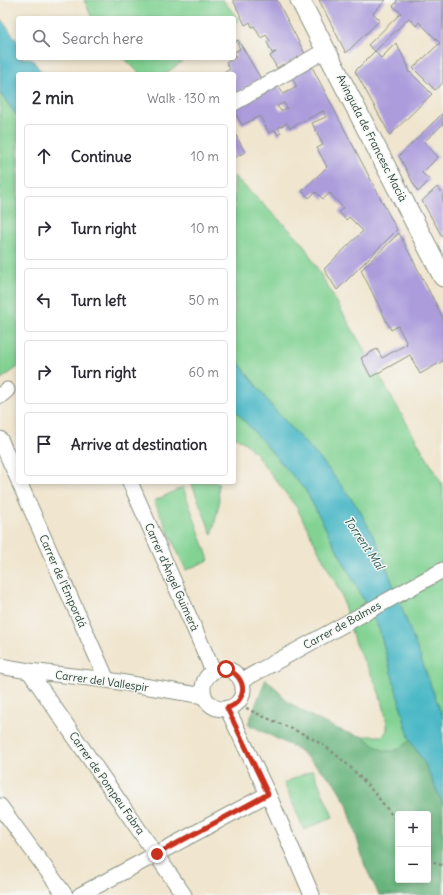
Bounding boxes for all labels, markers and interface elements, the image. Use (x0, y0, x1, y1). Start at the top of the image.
search box (16, 16, 236, 60)
icon: search (30, 27, 52, 49)
text: Search here (62, 29, 143, 48)
street label: Avinguda de Francesc Macià (334, 72, 410, 204)
text: 2 min (32, 87, 74, 109)
text: Walk · 130 m (147, 90, 220, 107)
icon: ahead (33, 145, 55, 167)
text: Continue (71, 147, 132, 166)
text: 10 m (191, 148, 219, 165)
icon: right (33, 217, 55, 239)
text: Turn right (71, 219, 136, 238)
text: 10 m (191, 220, 219, 237)
icon: left (33, 289, 55, 311)
text: Turn left (71, 291, 126, 310)
text: 50 m (188, 292, 219, 309)
icon: right (33, 361, 55, 383)
text: Turn right (71, 363, 136, 382)
text: 60 m (188, 364, 219, 381)
icon: arrive (33, 433, 55, 455)
text: Arrive at destination (71, 435, 207, 454)
water label: Torrent Mal (341, 513, 389, 574)
street label: Carrer d'Àngel Guimerà (142, 520, 203, 633)
street label: Carrer de l'Empordá (36, 532, 90, 630)
street label: Carrer de Balmes (301, 598, 383, 652)
route start (217, 660, 235, 678)
street label: Carrer del Vallespir (54, 668, 150, 695)
street label: Carrer de Pompeu Fabra (66, 729, 148, 837)
map controls (395, 811, 431, 883)
button: + (395, 811, 431, 847)
route end (148, 845, 166, 863)
button: − (395, 847, 431, 883)

